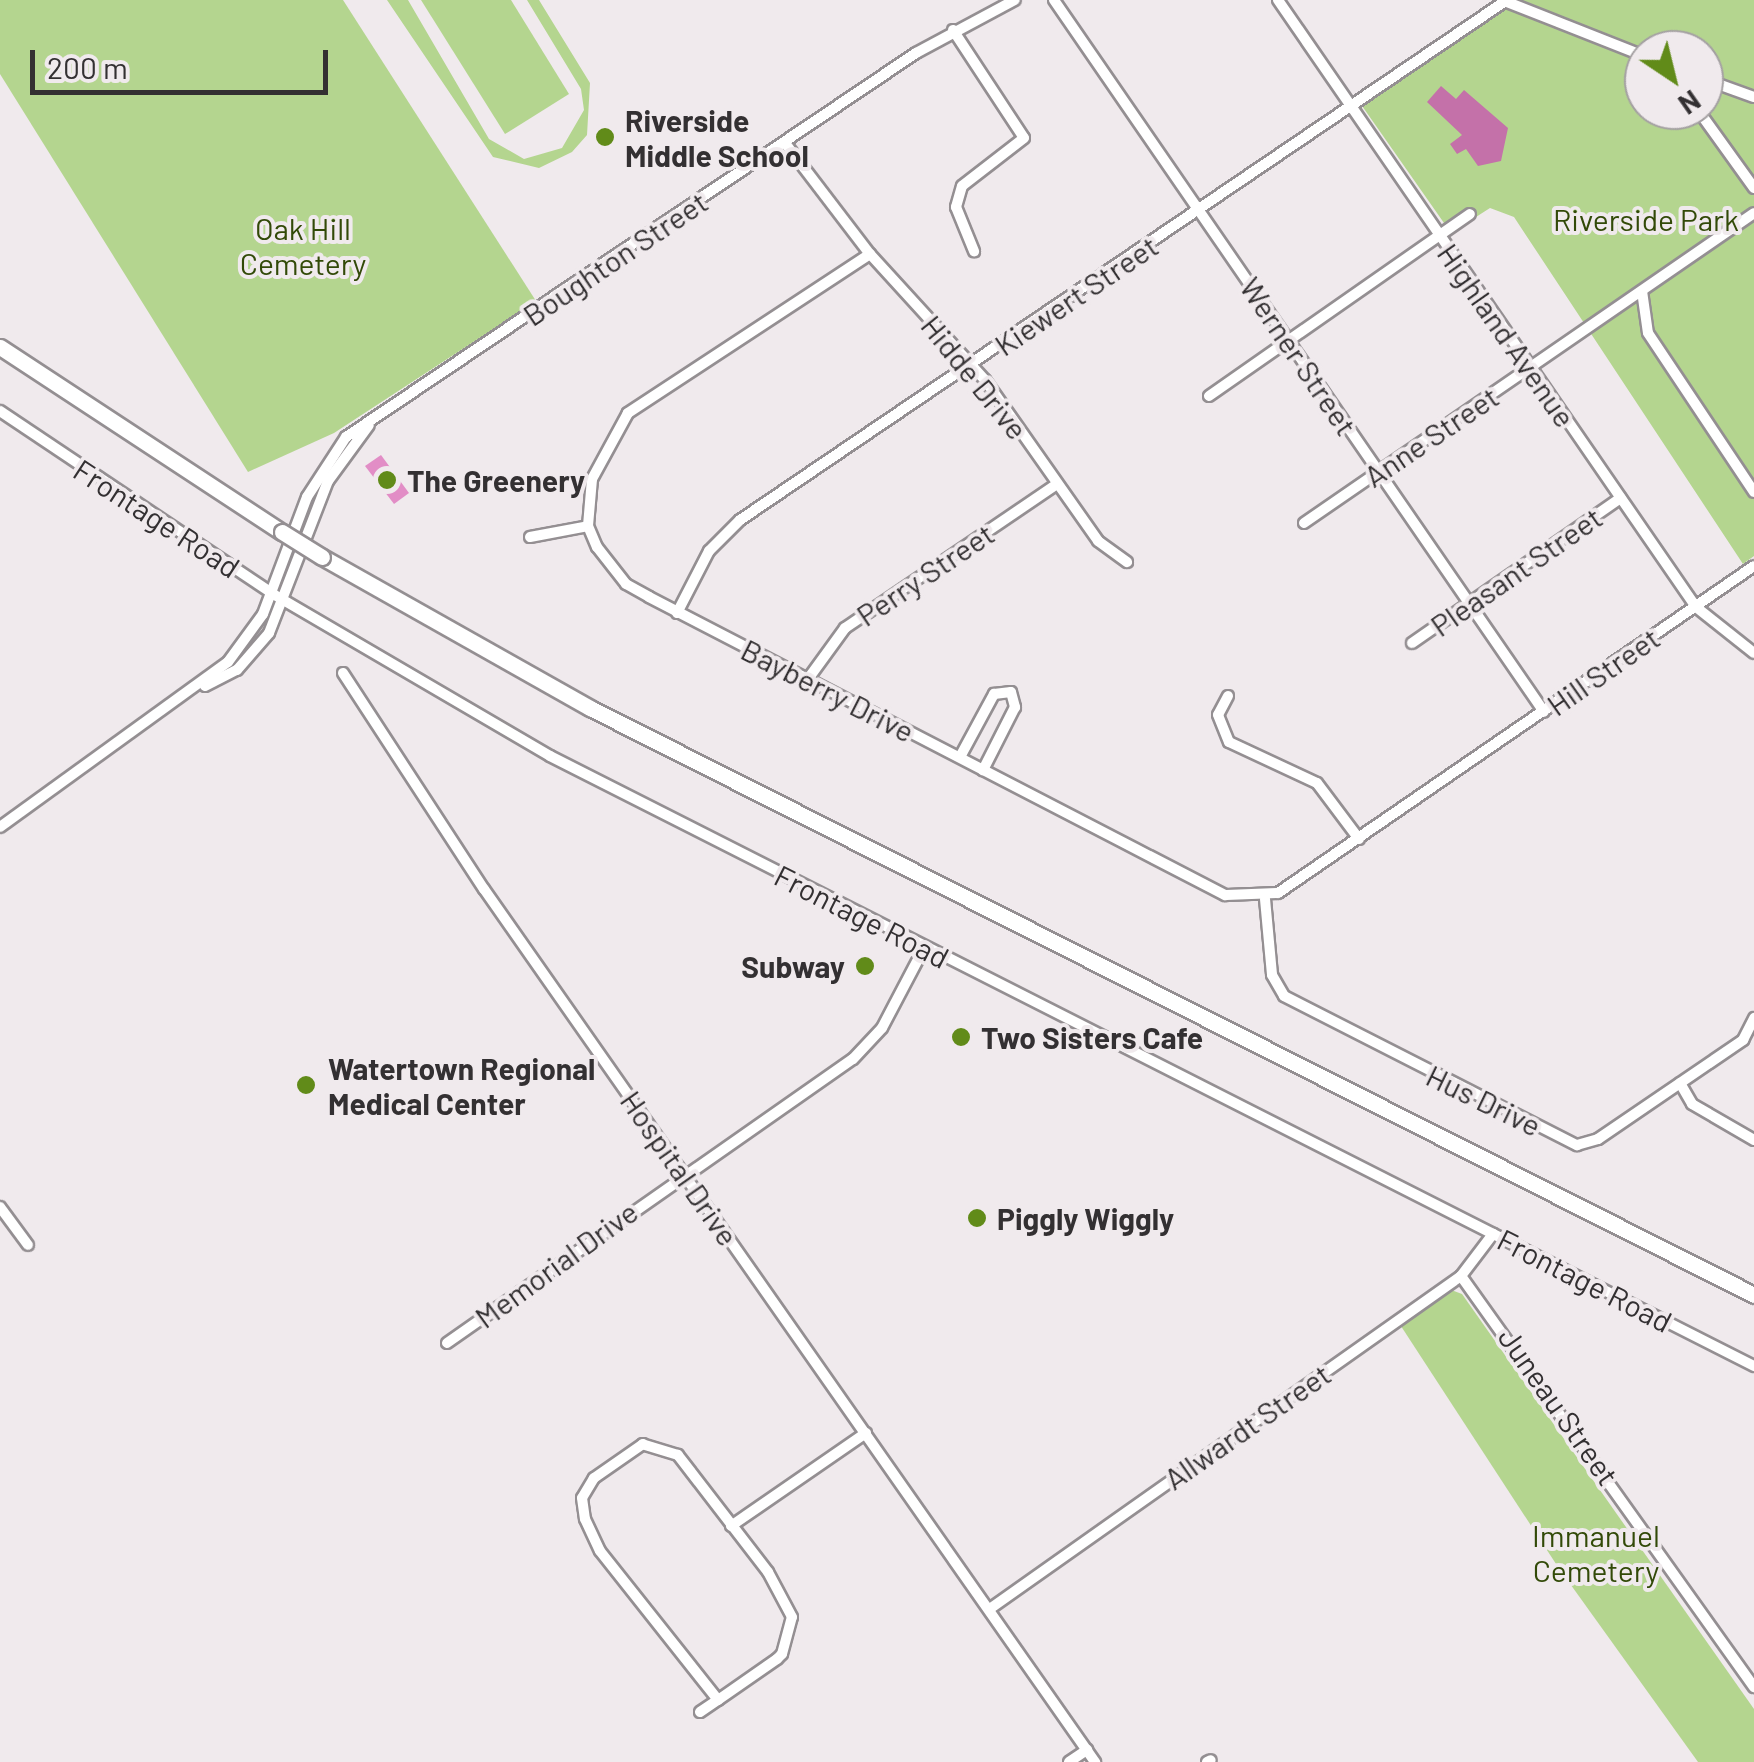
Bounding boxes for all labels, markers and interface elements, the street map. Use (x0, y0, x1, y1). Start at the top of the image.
scale bar (35, 30, 332, 92)
north arrow (1624, 30, 1724, 130)
text: 200 m (47, 49, 128, 85)
text: N (1673, 84, 1707, 122)
place label: Riverside Middle School (625, 102, 809, 172)
marker: Riverside Middle School (594, 126, 616, 148)
street label: Boughton Street (516, 183, 714, 333)
park label: Riverside Park (1553, 201, 1739, 237)
park label: Oak Hill Cemetery (240, 210, 366, 280)
street label: Kiewert Street (988, 227, 1164, 363)
street label: Highland Avenue (1430, 236, 1584, 434)
street label: Werner Street (1233, 270, 1365, 442)
street label: Hidde Drive (914, 308, 1036, 446)
street label: Anne Street (1357, 378, 1505, 494)
street label: Frontage Road (67, 451, 247, 585)
place label: The Greenery (407, 462, 585, 498)
marker: The Greenery (376, 469, 398, 491)
street label: Pleasant Street (1424, 499, 1608, 643)
street label: Perry Street (850, 515, 1000, 633)
street label: Hill Street (1540, 619, 1666, 723)
street label: Bayberry Drive (736, 631, 920, 749)
street label: Frontage Road (769, 857, 955, 975)
place label: Subway (741, 948, 845, 984)
marker: Subway (854, 955, 876, 977)
place label: Two Sisters Cafe (981, 1019, 1203, 1055)
marker: Two Sisters Cafe (950, 1026, 972, 1048)
place label: Watertown Regional Medical Center (328, 1050, 595, 1120)
street label: Hus Drive (1421, 1057, 1547, 1143)
marker: Watertown Regional Medical Center (293, 1072, 319, 1098)
street label: Hospital Drive (613, 1084, 747, 1252)
street label: Memorial Drive (468, 1193, 644, 1335)
place label: Piggly Wiggly (997, 1200, 1174, 1236)
marker: Piggly Wiggly (966, 1207, 988, 1229)
street label: Frontage Road (1492, 1221, 1678, 1339)
street label: Juneau Street (1491, 1320, 1627, 1492)
street label: Allwardt Street (1157, 1355, 1337, 1497)
park label: Immanuel Cemetery (1532, 1517, 1660, 1588)

